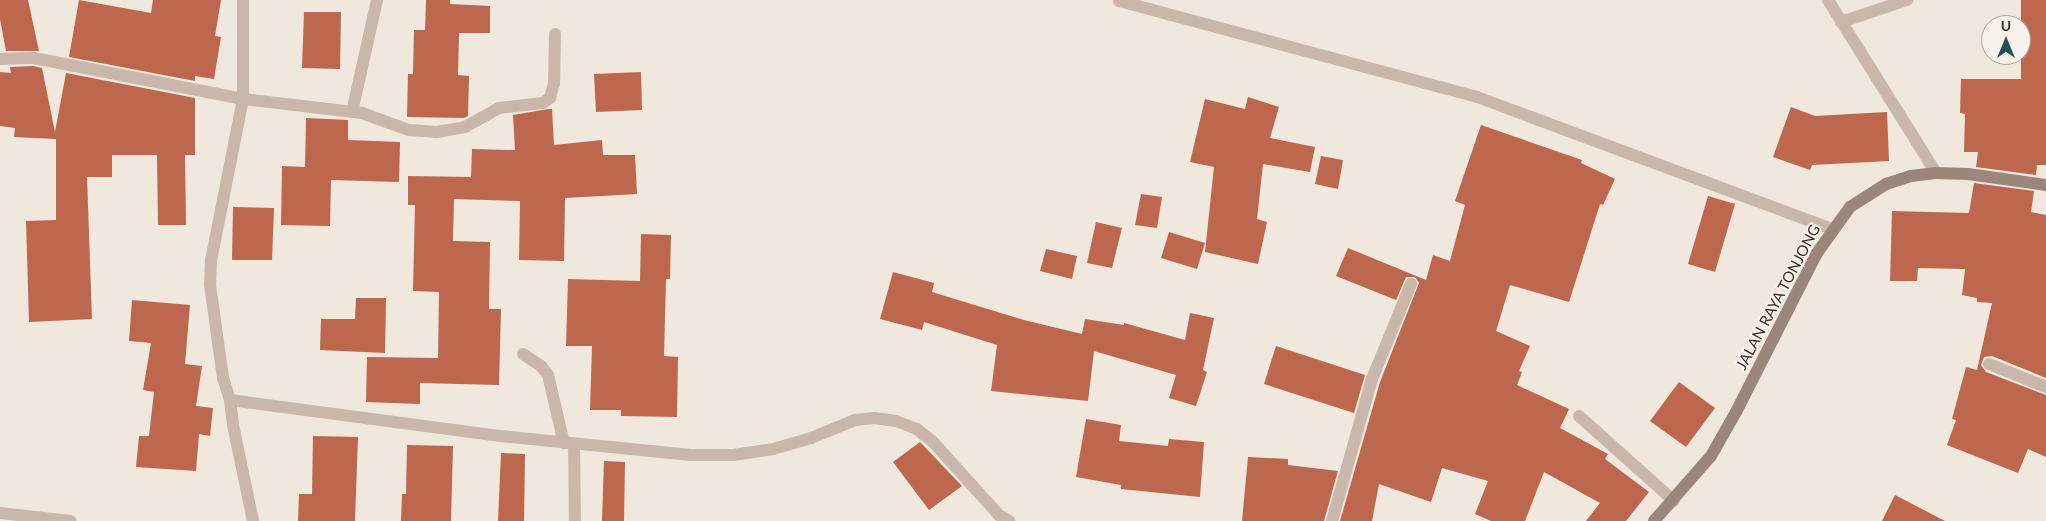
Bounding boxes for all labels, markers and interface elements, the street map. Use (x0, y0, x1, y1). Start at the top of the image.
north arrow (1981, 15, 2031, 65)
text: U (2001, 17, 2011, 34)
street label: JALAN RAYA TONJONG (1732, 221, 1824, 373)

